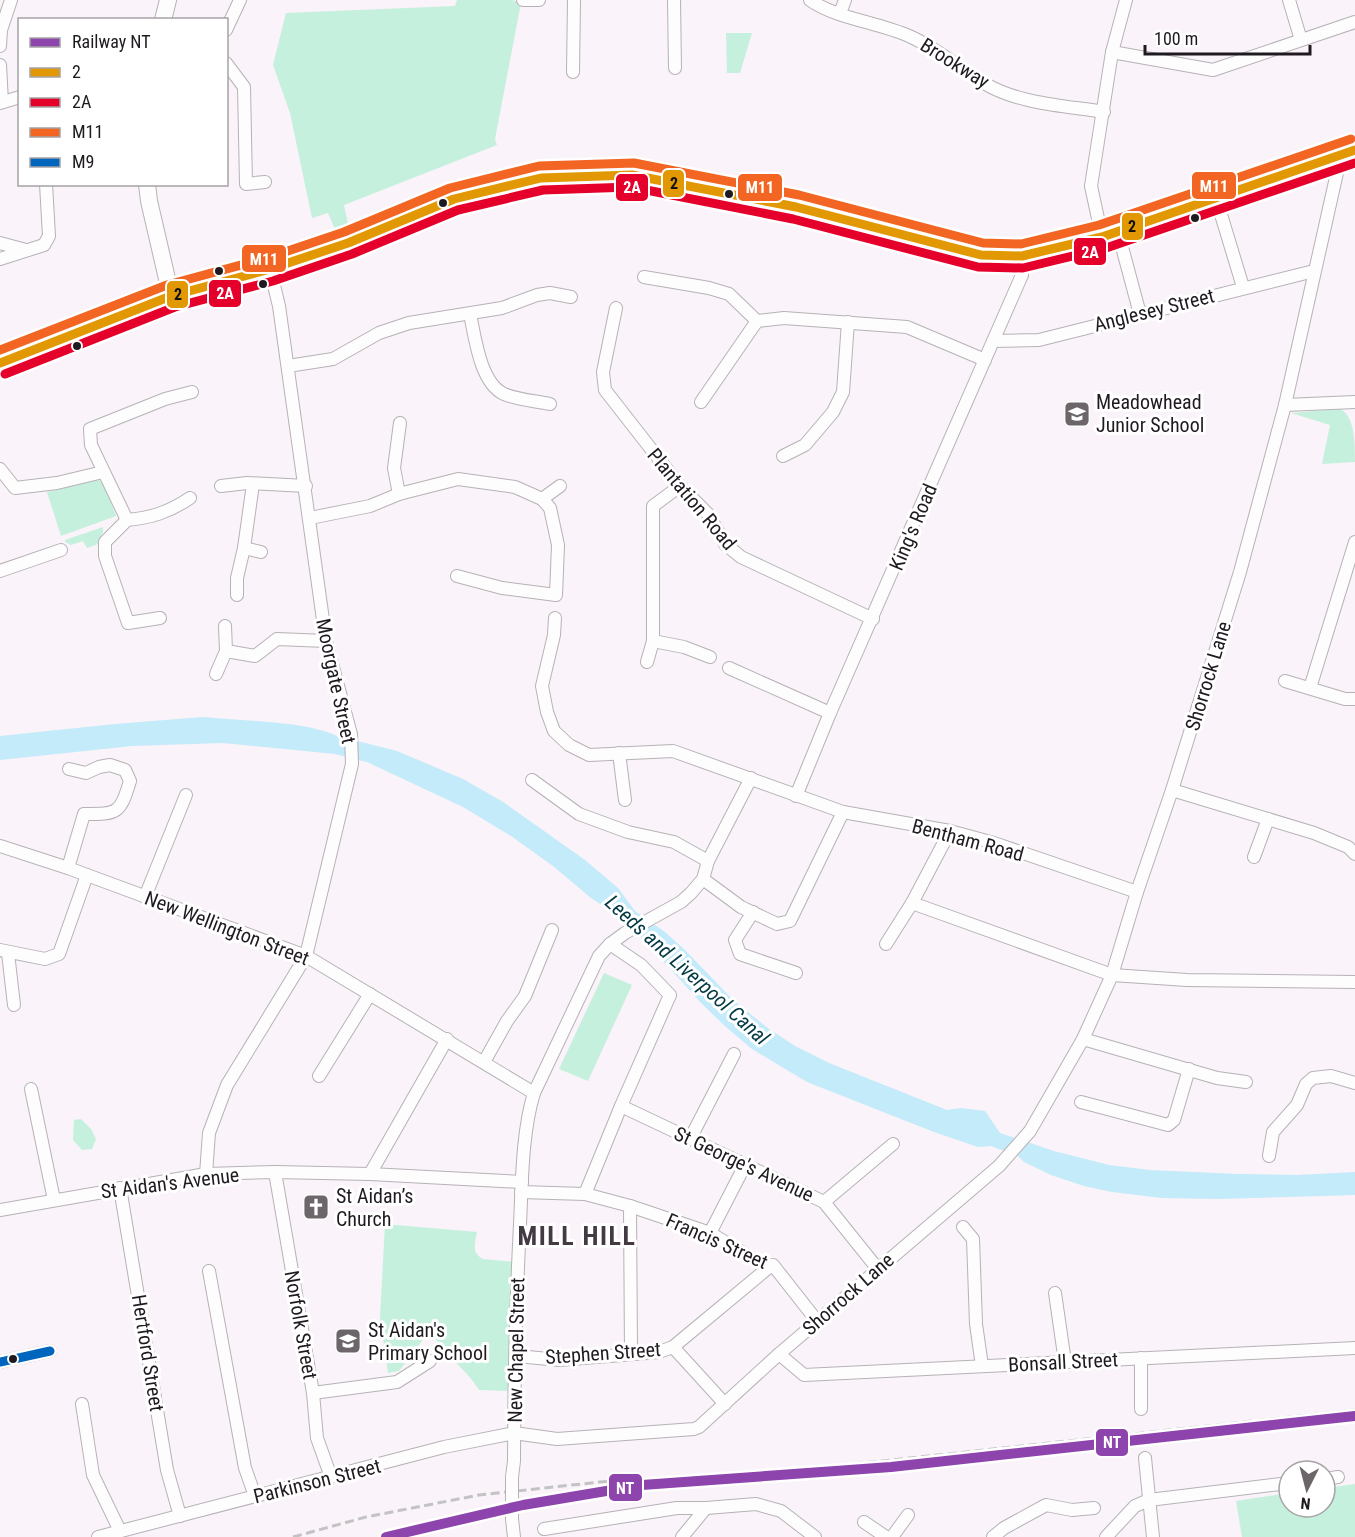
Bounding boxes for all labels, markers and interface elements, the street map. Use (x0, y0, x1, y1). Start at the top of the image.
legend (18, 18, 228, 186)
scale bar (1145, 18, 1310, 56)
text: 100 m (1154, 28, 1198, 49)
text: Railway NT (72, 31, 151, 52)
street label: Brookway (916, 33, 994, 93)
text: 2 (72, 61, 81, 82)
text: 2A (72, 91, 92, 112)
text: M11 (72, 121, 103, 142)
text: M9 (72, 151, 94, 172)
line badge: 2 (662, 169, 685, 198)
line badge: M11 (1191, 171, 1237, 200)
line badge: 2A (615, 173, 649, 202)
line badge: M11 (737, 173, 783, 202)
text: 2 (670, 174, 678, 193)
text: M11 (1200, 177, 1228, 196)
text: 2A (623, 178, 641, 197)
text: M11 (746, 178, 774, 197)
unlabelled marker (723, 188, 735, 200)
unlabelled marker (437, 197, 449, 209)
line badge: 2 (1121, 212, 1144, 241)
unlabelled marker (1189, 212, 1201, 224)
text: 2 (1128, 217, 1136, 236)
line badge: 2A (1073, 237, 1107, 266)
text: 2A (1081, 243, 1099, 262)
line badge: M11 (241, 244, 287, 273)
text: M11 (250, 250, 278, 269)
unlabelled marker (213, 265, 225, 277)
unlabelled marker (257, 278, 269, 290)
line badge: 2A (208, 279, 242, 308)
line badge: 2 (166, 280, 189, 309)
street label: Anglesey Street (1091, 283, 1217, 337)
text: 2A (216, 284, 234, 303)
text: 2 (174, 285, 182, 304)
unlabelled marker (71, 340, 83, 352)
place label: Meadowhead Junior School (1096, 390, 1204, 437)
school or university icon: Meadowhead Junior School (1062, 399, 1092, 429)
street label: Plantation Road (642, 443, 742, 555)
street label: King's Road (884, 480, 942, 574)
street label: Moorgate Street (311, 616, 361, 746)
street label: Shorrock Lane (1180, 618, 1236, 734)
street label: Bentham Road (909, 814, 1027, 866)
street label: New Wellington Street (142, 886, 313, 970)
water label: Leeds and Liverpool Canal (600, 890, 774, 1050)
street label: St George's Avenue (670, 1121, 818, 1207)
street label: St Aidan's Avenue (99, 1163, 241, 1203)
place label: St Aidan’s Church (336, 1184, 413, 1231)
church icon: St Aidan’s Church (301, 1192, 331, 1222)
street label: Francis Street (662, 1208, 772, 1274)
district label: MILL HILL (518, 1221, 636, 1251)
street label: Shorrock Lane (797, 1248, 899, 1340)
street label: Norfolk Street (280, 1269, 322, 1381)
street label: New Chapel Street (503, 1277, 529, 1423)
street label: Hertford Street (127, 1293, 169, 1413)
place label: St Aidan's Primary School (368, 1318, 488, 1365)
school or university icon: St Aidan's Primary School (333, 1326, 363, 1356)
street label: Stephen Street (544, 1337, 662, 1369)
street label: Bonsall Street (1007, 1347, 1119, 1377)
unlabelled marker (7, 1353, 19, 1365)
line badge: NT (1095, 1428, 1129, 1457)
text: NT (1103, 1433, 1121, 1452)
street label: Parkinson Street (251, 1454, 383, 1508)
north arrow (1277, 1459, 1337, 1519)
line badge: NT (608, 1473, 643, 1502)
text: NT (616, 1479, 634, 1498)
text: N (1300, 1493, 1311, 1513)

